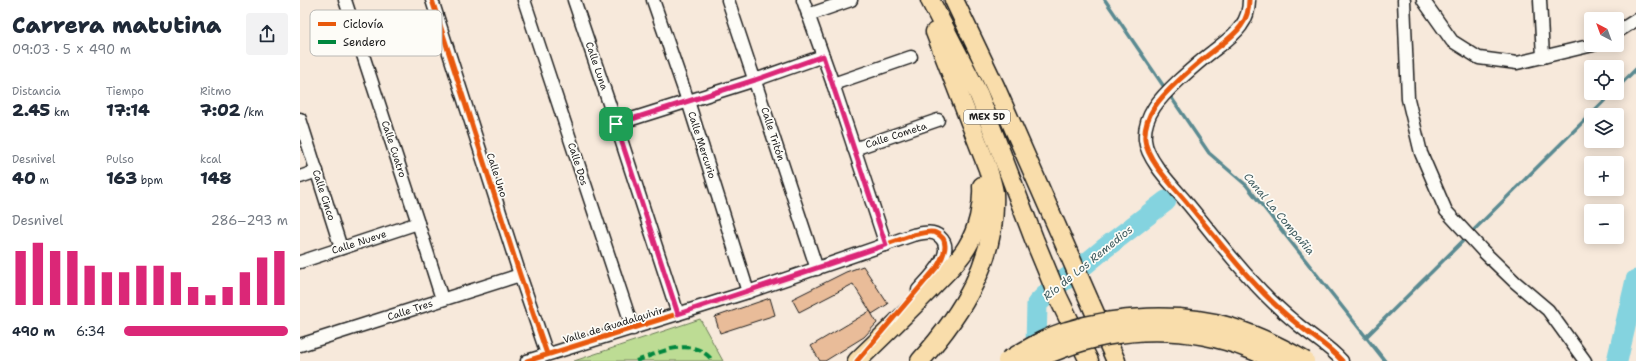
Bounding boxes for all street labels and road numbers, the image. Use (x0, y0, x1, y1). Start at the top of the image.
street label: Calle Luna (583, 40, 612, 93)
street label: Calle Tritón (758, 105, 788, 163)
street label: Calle Mercurio (685, 110, 719, 180)
road number: MEX 5D (964, 110, 1010, 124)
street label: Calle Cuatro (379, 119, 409, 179)
street label: Calle Cometa (864, 119, 929, 151)
street label: Calle Dos (565, 141, 591, 187)
street label: Calle Uno (484, 151, 510, 199)
street label: Calle Cinco (310, 168, 338, 222)
street label: Calle Nueve (330, 227, 388, 257)
street label: Calle Tres (386, 297, 434, 323)
street label: Valle de Guadalquivir (561, 303, 665, 346)

